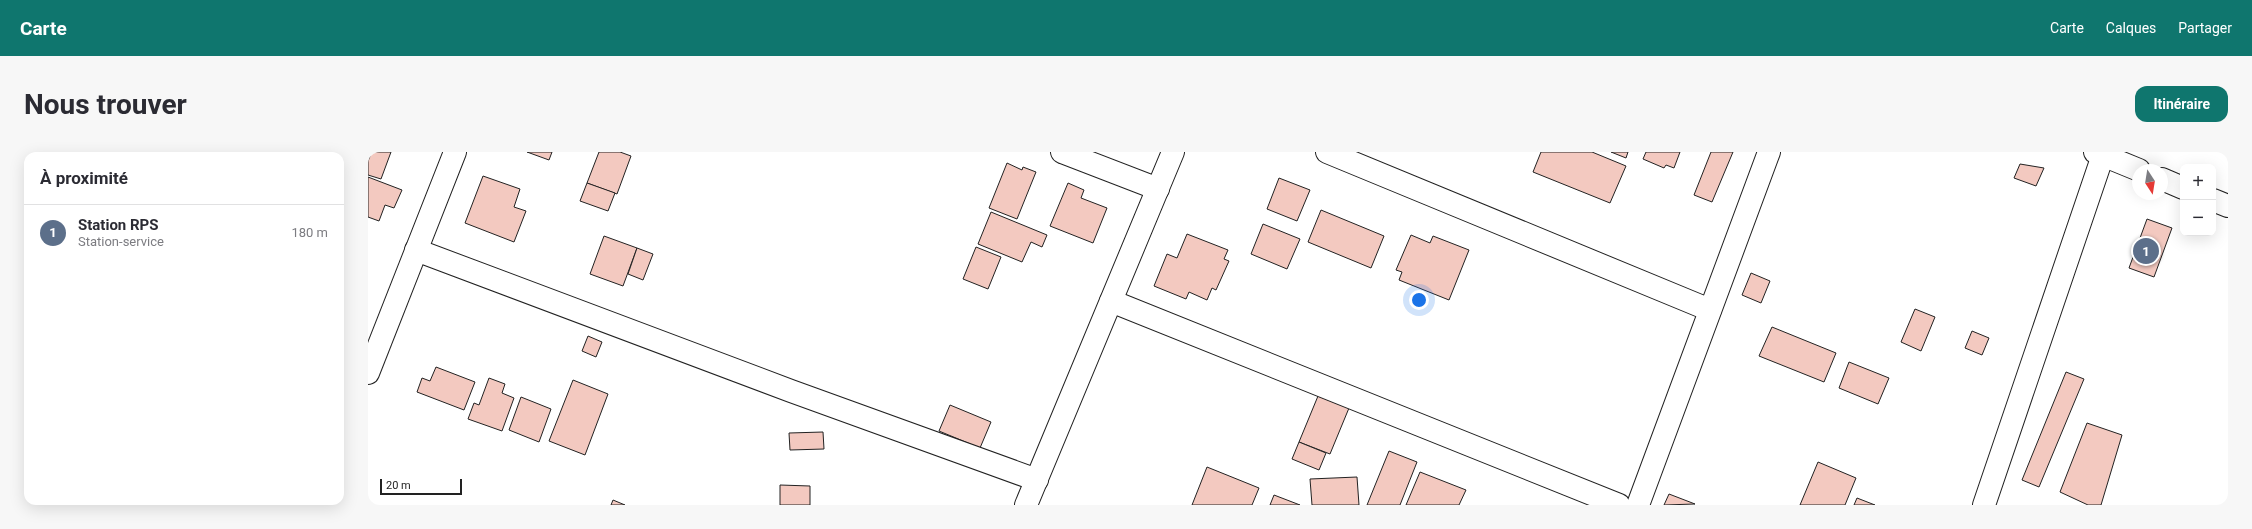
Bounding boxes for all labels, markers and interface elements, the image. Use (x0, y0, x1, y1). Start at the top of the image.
text: Carte (20, 17, 67, 40)
text: Carte (2050, 20, 2084, 36)
text: Calques (2106, 20, 2156, 36)
text: Partager (2178, 20, 2232, 36)
button: Itinéraire (2135, 86, 2228, 122)
text: Nous trouver (24, 88, 187, 121)
north arrow (2132, 164, 2168, 200)
map controls (2180, 164, 2216, 236)
button: + (2180, 164, 2216, 200)
text: À proximité (40, 168, 128, 188)
button: − (2180, 200, 2216, 236)
text: Station RPS (78, 216, 159, 234)
text: 1 (49, 225, 57, 240)
text: 180 m (291, 225, 328, 240)
text: Station-service (78, 234, 164, 249)
pin: 1 (2133, 236, 2159, 266)
your location (1409, 290, 1429, 310)
scale bar (380, 477, 462, 496)
text: 20 m (386, 479, 411, 492)

